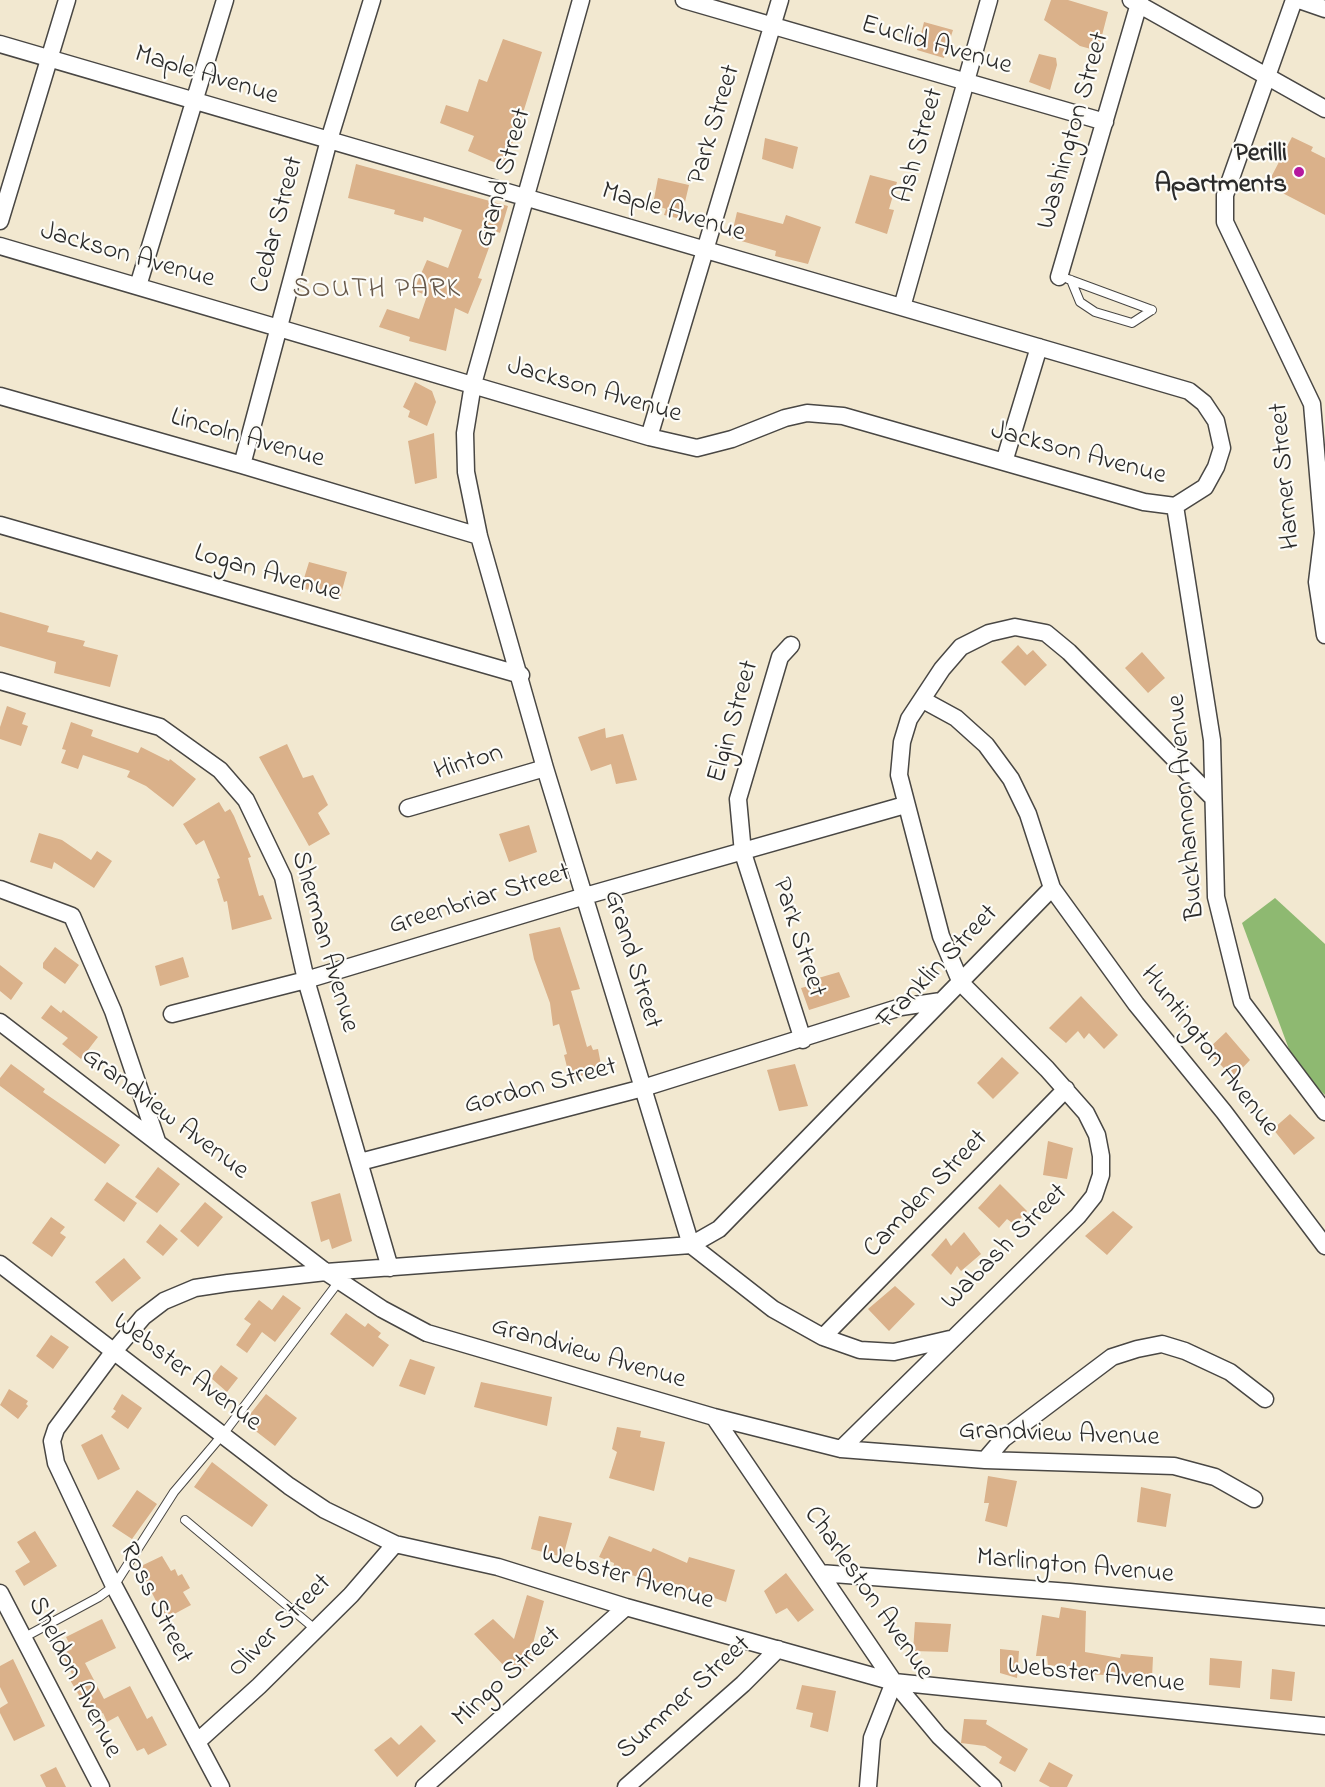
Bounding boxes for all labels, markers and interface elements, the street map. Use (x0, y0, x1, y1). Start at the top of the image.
street label: Euclid Avenue (857, 10, 1015, 84)
street label: Washington Street (1031, 29, 1119, 233)
street label: Maple Avenue (130, 40, 282, 114)
street label: Park Street (682, 61, 750, 189)
street label: Ash Street (889, 85, 953, 207)
street label: Grand Street (470, 105, 540, 251)
place label: Perilli Apartments (1154, 140, 1287, 203)
street label: Cedar Street (245, 153, 313, 297)
marker: Perilli Apartments (1292, 165, 1306, 179)
street label: Maple Avenue (597, 177, 749, 251)
street label: Jackson Avenue (36, 217, 218, 297)
district label: SOUTH PARK (292, 274, 462, 308)
street label: Jackson Avenue (503, 352, 685, 432)
street label: Harner Street (1264, 401, 1310, 551)
street label: Lincoln Avenue (166, 403, 328, 477)
street label: Jackson Avenue (987, 416, 1169, 494)
street label: Logan Avenue (190, 539, 344, 611)
street label: Elgin Street (702, 657, 768, 787)
street label: Buckhannon Avenue (1162, 693, 1214, 921)
street label: Hinton (431, 738, 507, 790)
street label: Sherman Avenue (282, 848, 364, 1036)
street label: Greenbriar Street (385, 858, 575, 944)
street label: Park Street (762, 874, 832, 1002)
street label: Grand Street (595, 887, 667, 1033)
street label: Franklin Street (871, 899, 1007, 1037)
street label: Huntington Avenue (1131, 960, 1285, 1144)
street label: Grandview Avenue (74, 1042, 254, 1188)
street label: Gordon Street (461, 1052, 621, 1124)
street label: Camden Street (858, 1124, 996, 1266)
street label: Wabash Street (936, 1178, 1076, 1318)
street label: Webster Avenue (105, 1307, 267, 1441)
street label: Grandview Avenue (487, 1312, 689, 1398)
street label: Grandview Avenue (958, 1416, 1160, 1456)
street label: Charleston Avenue (795, 1501, 939, 1687)
street label: Ross Street (110, 1538, 198, 1670)
street label: Webster Avenue (537, 1539, 717, 1619)
street label: Marlington Avenue (975, 1543, 1175, 1593)
street label: Oliver Street (222, 1568, 340, 1686)
street label: Sheldon Avenue (18, 1592, 128, 1764)
street label: Mingo Street (447, 1621, 569, 1735)
street label: Summer Street (611, 1630, 759, 1768)
street label: Webster Avenue (1006, 1652, 1186, 1702)

